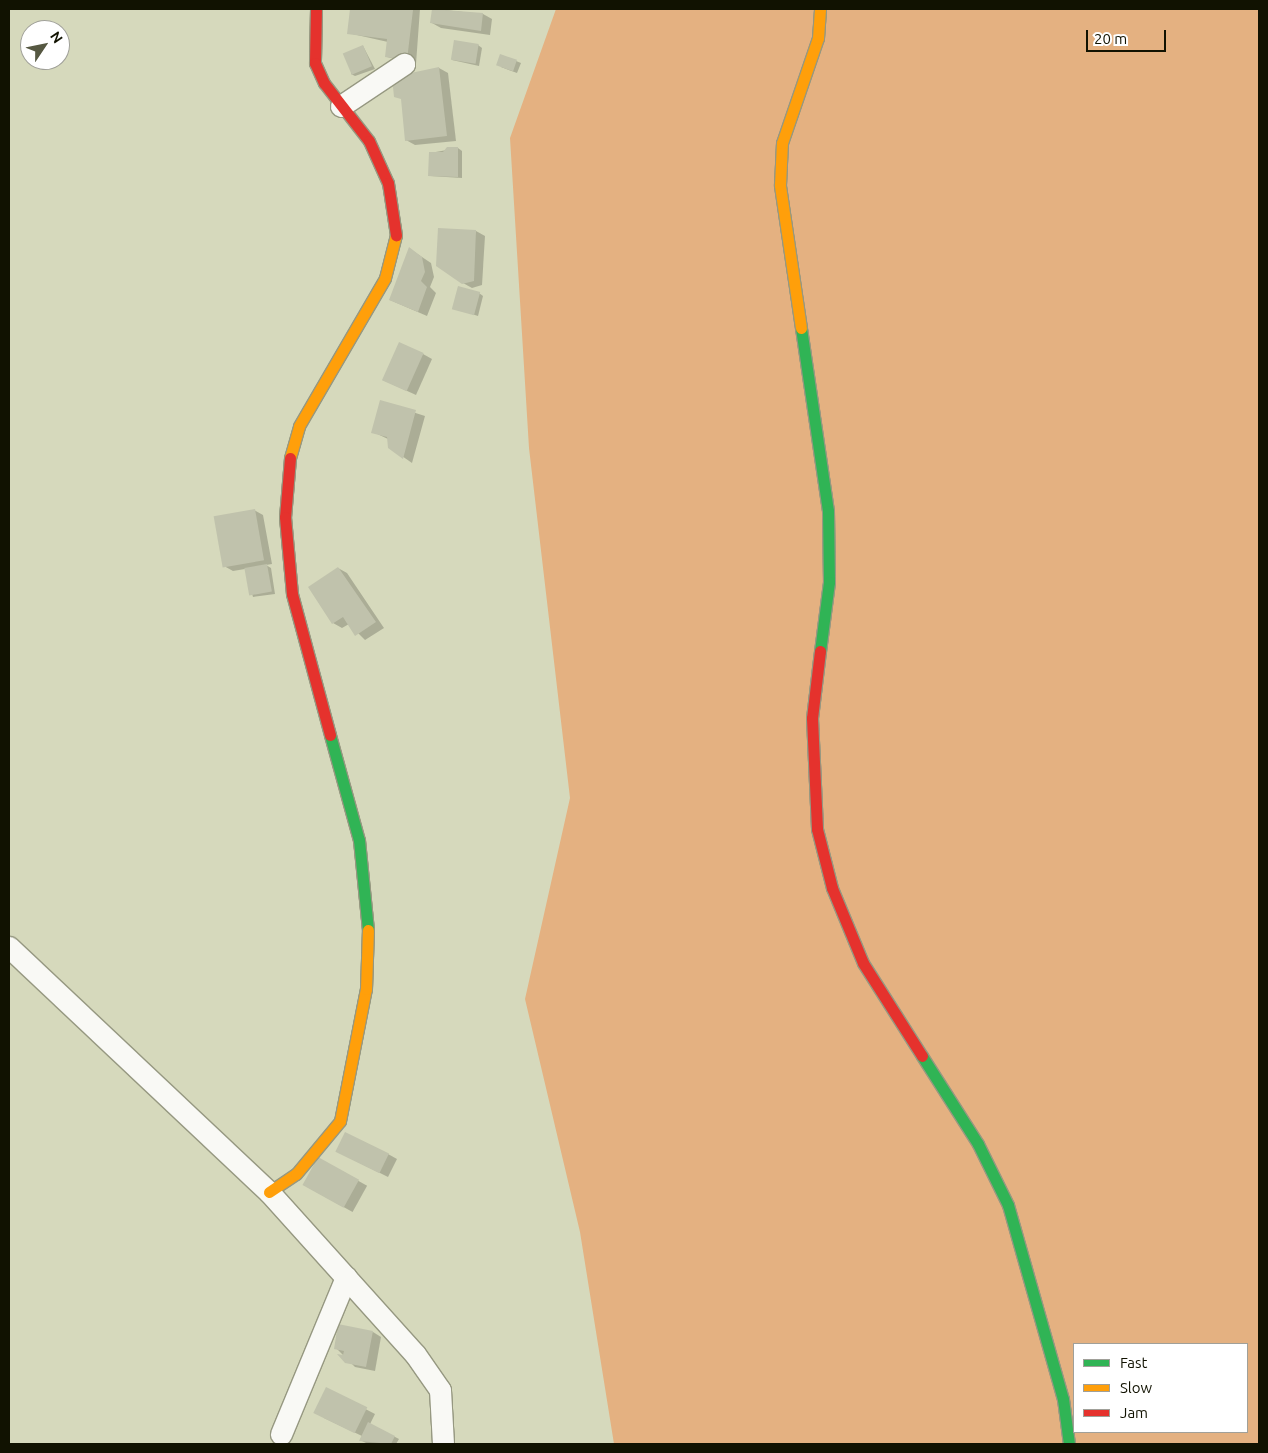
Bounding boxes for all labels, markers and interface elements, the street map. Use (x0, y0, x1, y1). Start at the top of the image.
north arrow (20, 20, 70, 70)
scale bar (1088, 20, 1168, 52)
text: N (47, 28, 66, 46)
text: 20 m (1094, 30, 1127, 47)
legend (1073, 1343, 1248, 1433)
text: Fast (1120, 1354, 1147, 1371)
text: Slow (1120, 1379, 1152, 1396)
text: Jam (1120, 1404, 1148, 1421)

